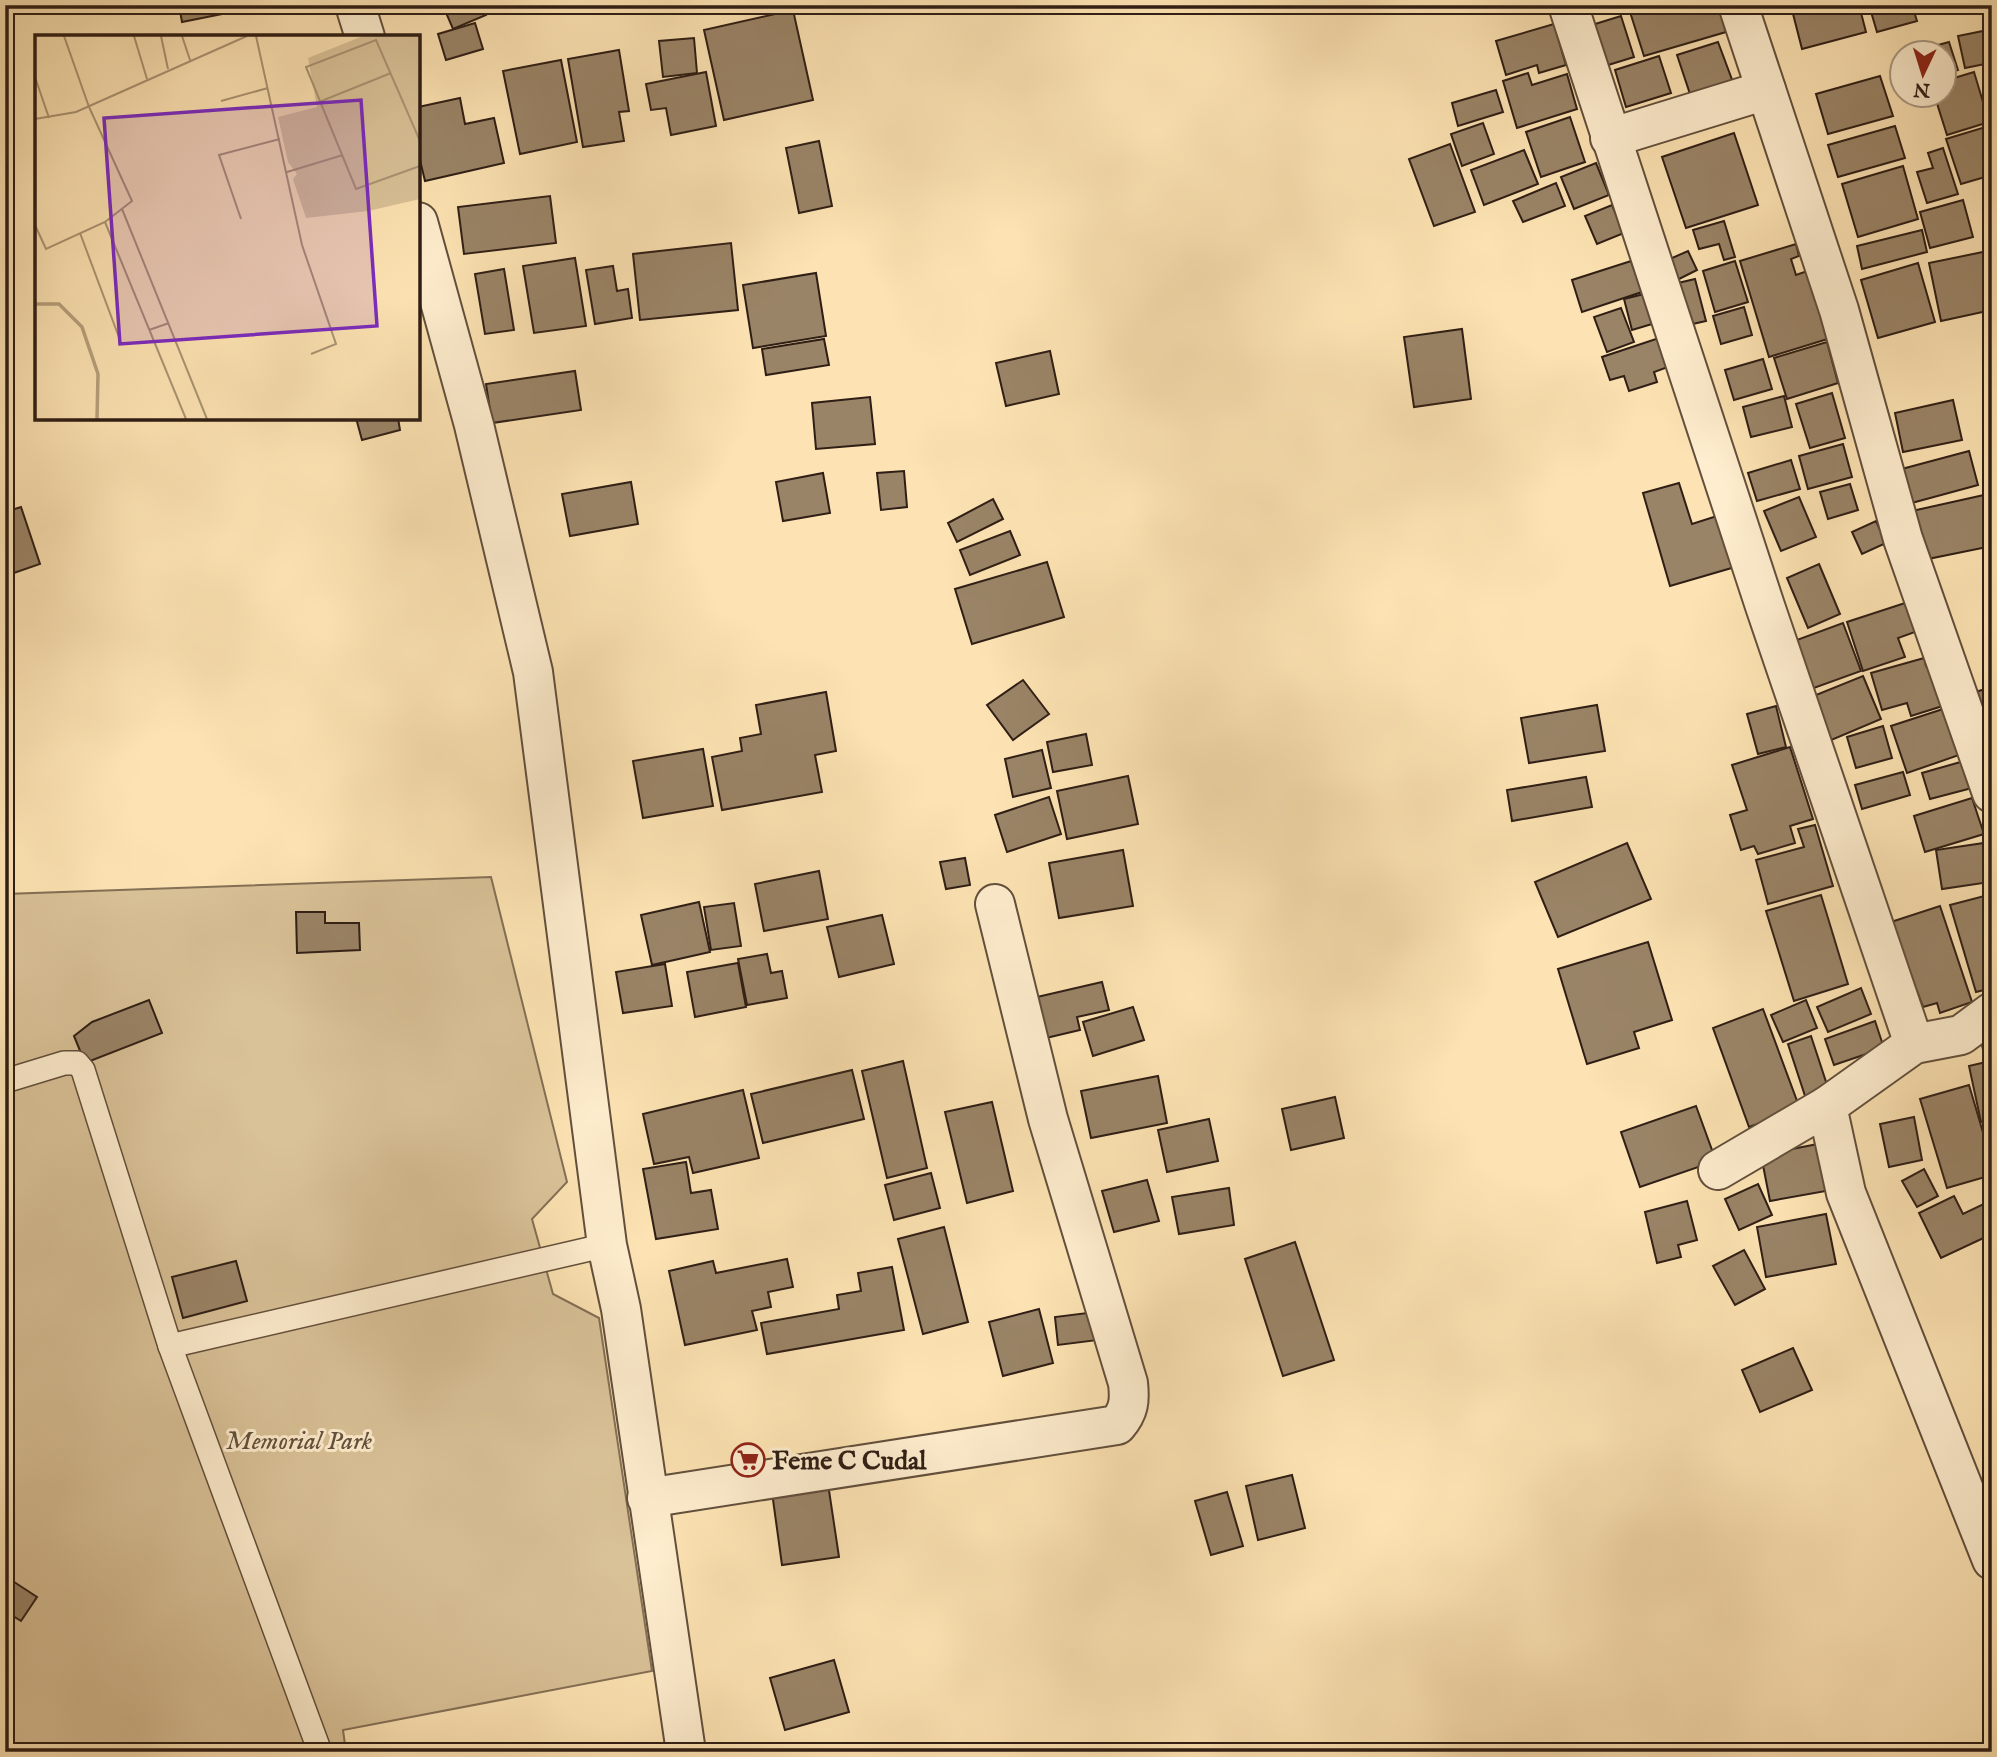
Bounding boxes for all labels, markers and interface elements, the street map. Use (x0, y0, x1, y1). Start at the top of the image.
inset map (35, 35, 420, 420)
north arrow (1888, 38, 1958, 108)
text: N (1912, 76, 1932, 102)
park label: Memorial Park (226, 1425, 373, 1458)
supermarket icon: Feme C Cudal (729, 1441, 767, 1479)
place label: Feme C Cudal (772, 1445, 927, 1478)

